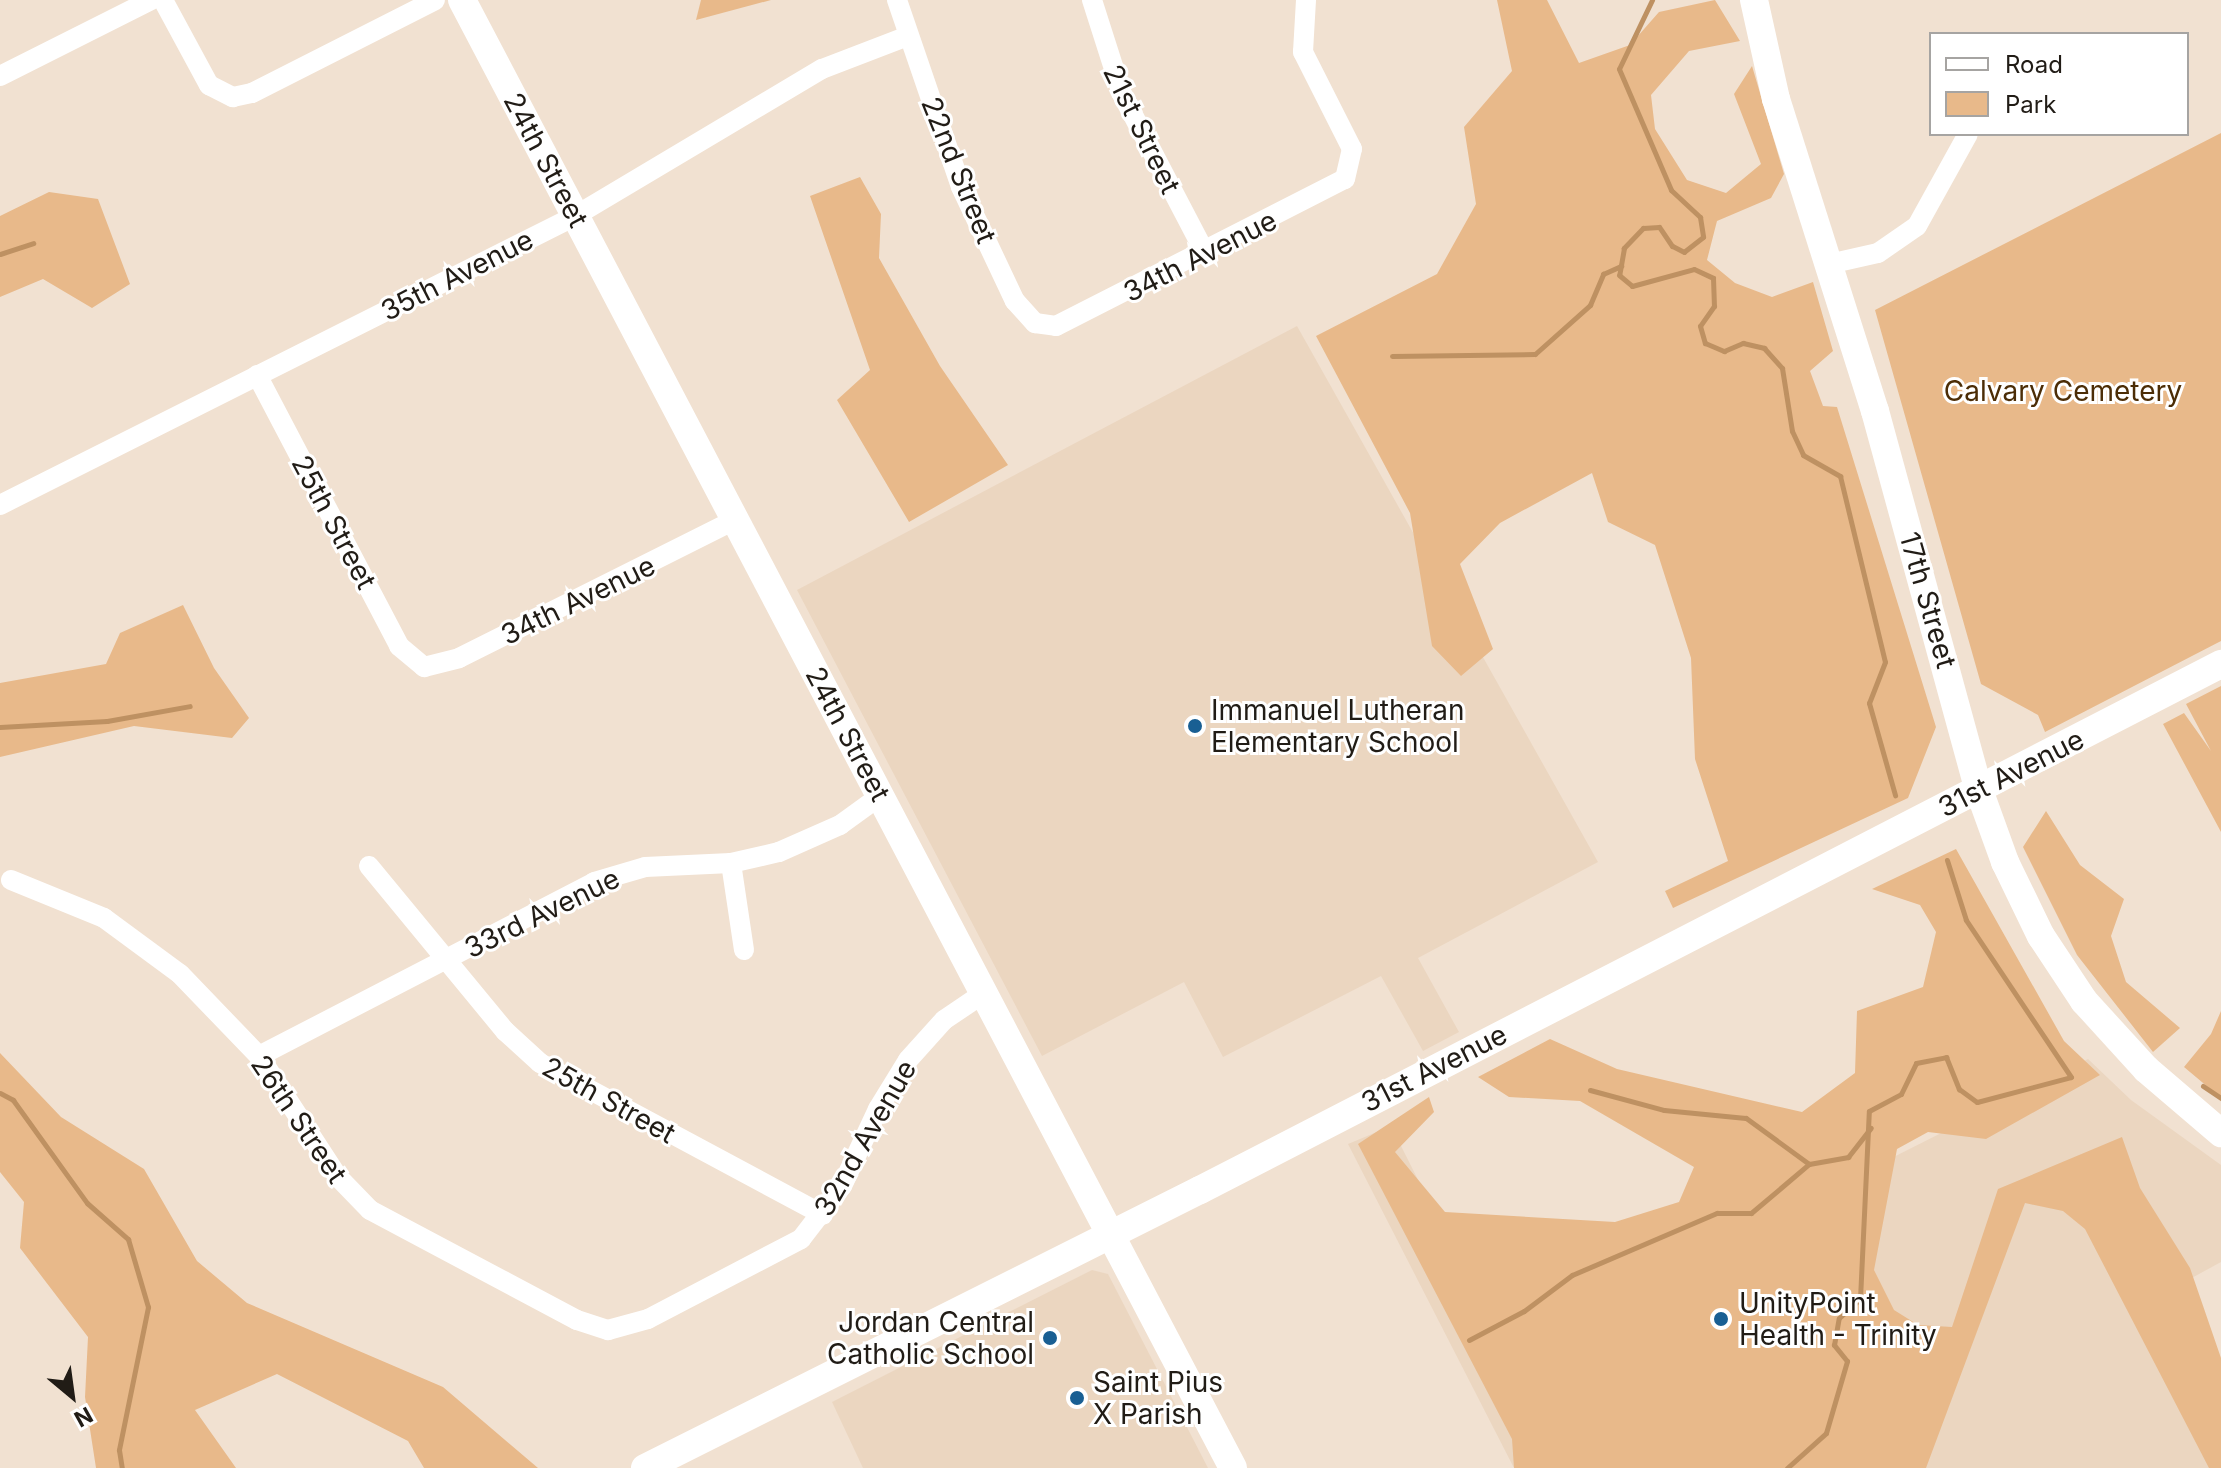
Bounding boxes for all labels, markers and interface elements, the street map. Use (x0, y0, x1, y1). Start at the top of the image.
legend (1929, 32, 2189, 136)
text: Road (2005, 50, 2063, 79)
street label: 21st Street (1096, 59, 1188, 199)
street label: 24th Street (497, 87, 595, 233)
text: Park (2005, 90, 2056, 119)
street label: 22nd Street (914, 92, 1004, 248)
street label: 34th Avenue (1118, 203, 1282, 309)
street label: 35th Avenue (375, 222, 539, 328)
park label: Calvary Cemetery (1944, 374, 2182, 408)
street label: 25th Street (285, 449, 383, 595)
street label: 17th Street (1893, 528, 1963, 672)
street label: 34th Avenue (495, 548, 661, 652)
street label: 24th Street (799, 661, 897, 807)
place label: Immanuel Lutheran Elementary School (1211, 693, 1465, 759)
marker: Immanuel Lutheran Elementary School (1186, 717, 1204, 735)
street label: 31st Avenue (1933, 722, 2089, 824)
street label: 33rd Avenue (459, 861, 625, 965)
street label: 31st Avenue (1356, 1017, 1512, 1119)
street label: 26th Street (244, 1049, 354, 1189)
street label: 25th Street (537, 1050, 681, 1150)
street label: 32nd Avenue (807, 1054, 923, 1222)
place label: UnityPoint Health - Trinity (1739, 1286, 1937, 1352)
place label: Jordan Central Catholic School (827, 1305, 1034, 1371)
marker: UnityPoint Health - Trinity (1710, 1308, 1732, 1330)
marker: Jordan Central Catholic School (1041, 1329, 1059, 1347)
north arrow (32, 1356, 112, 1436)
place label: Saint Pius X Parish (1093, 1365, 1223, 1431)
marker: Saint Pius X Parish (1068, 1389, 1086, 1407)
text: N (70, 1402, 97, 1432)

